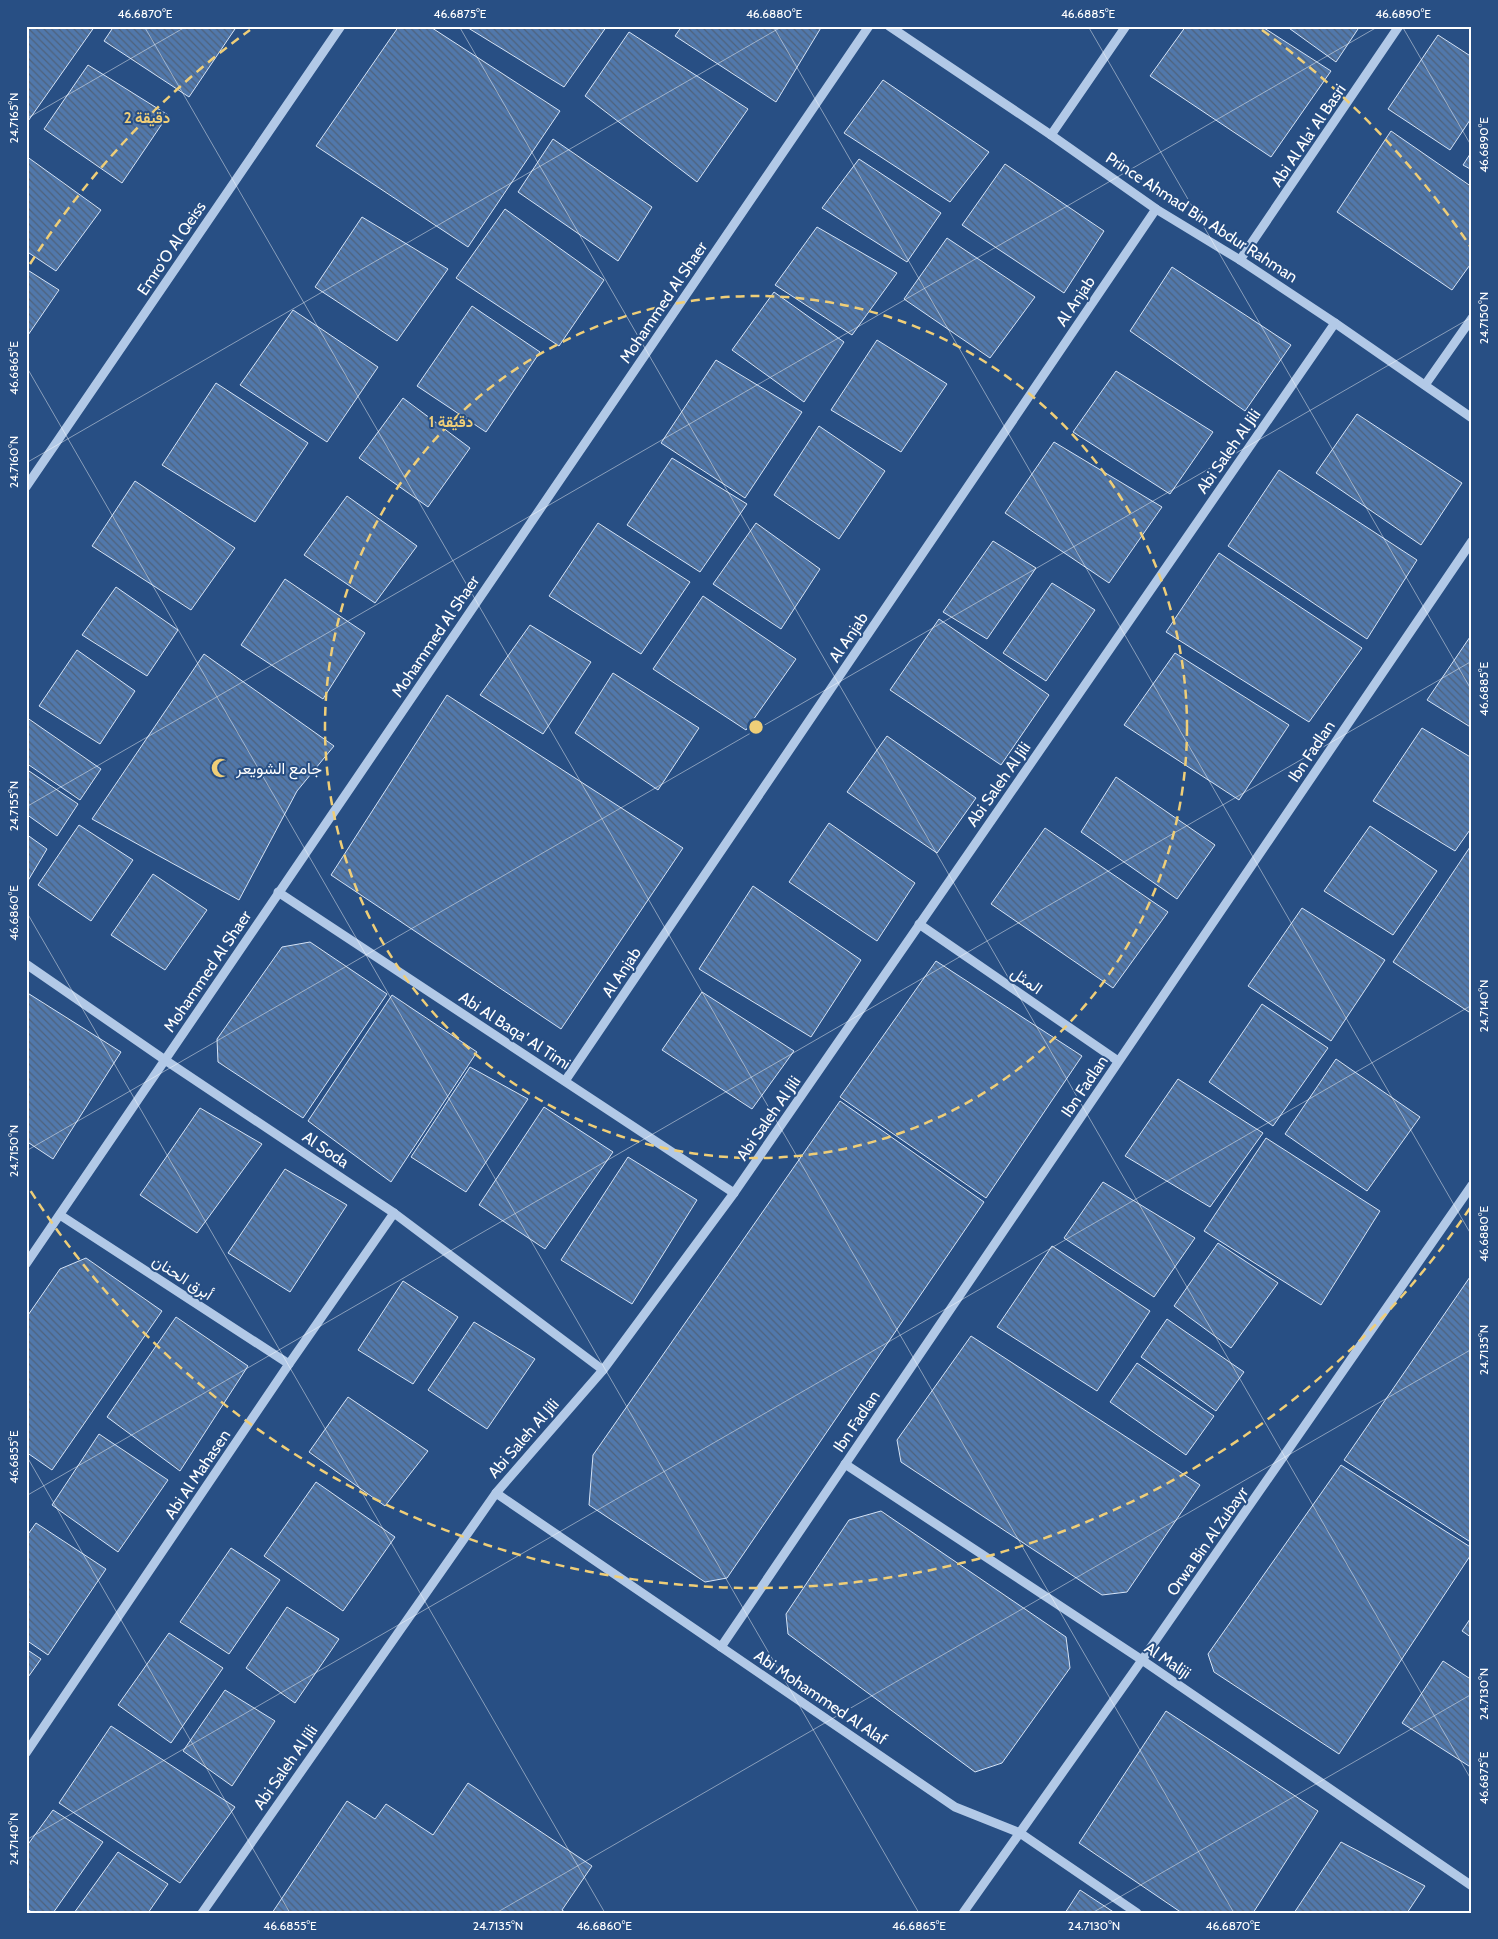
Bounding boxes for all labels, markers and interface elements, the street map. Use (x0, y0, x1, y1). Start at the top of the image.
text: 46.6870°E (118, 6, 173, 21)
text: 46.6875°E (433, 6, 487, 21)
text: 46.6880°E (746, 6, 802, 21)
text: 46.6885°E (1061, 6, 1115, 21)
text: 46.6890°E (1375, 6, 1431, 21)
street label: Abi Al Ala' Al Basri (1267, 80, 1350, 190)
text: 24.7165°N (6, 93, 21, 143)
text: 2 دقيقة (124, 109, 170, 127)
text: 46.6890°E (1476, 117, 1491, 173)
street label: Prince Ahmad Bin Abdur Rahman (1102, 148, 1301, 287)
street label: Emro'O Al Qeiss (133, 198, 210, 299)
street label: Mohammed Al Shaer (616, 237, 712, 367)
street label: Al Anjab (1052, 273, 1099, 330)
text: 24.7150°N (1476, 292, 1491, 344)
text: 46.6865°E (6, 341, 21, 395)
street label: Abi Saleh Al Jili (1192, 405, 1264, 497)
text: 1 دقيقة (429, 413, 473, 431)
text: 24.7160°N (6, 436, 21, 488)
street label: Mohammed Al Shaer (388, 571, 484, 701)
street label: Al Anjab (825, 609, 872, 666)
text: 46.6885°E (1476, 662, 1491, 716)
street label: Ibn Fadlan (1284, 717, 1339, 786)
centre of rings (747, 718, 765, 736)
street label: Abi Saleh Al Jili (962, 738, 1034, 830)
mosque icon: جامع الشويعر (210, 757, 232, 779)
place label: جامع الشويعر (235, 759, 322, 780)
text: 24.7155°N (6, 781, 21, 831)
text: 46.6860°E (6, 885, 21, 941)
street label: Mohammed Al Shaer (160, 906, 256, 1036)
street label: Al Anjab (598, 944, 645, 1001)
street label: المثل (1007, 963, 1046, 999)
text: 24.7140°N (1476, 980, 1491, 1032)
street label: Abi Al Baqa' Al Timi (455, 987, 574, 1074)
street label: Ibn Fadlan (1057, 1052, 1112, 1121)
street label: Abi Saleh Al Jili (732, 1072, 804, 1164)
text: 24.7150°N (6, 1125, 21, 1177)
street label: Al Soda (299, 1127, 353, 1172)
text: 46.6880°E (1476, 1206, 1491, 1262)
street label: أبرق الحنان (148, 1251, 217, 1305)
text: 24.7135°N (1476, 1325, 1491, 1375)
street label: Ibn Fadlan (829, 1387, 884, 1456)
street label: Abi Saleh Al Jili (484, 1395, 563, 1482)
street label: Abi Al Mahasen (161, 1426, 234, 1523)
text: 46.6855°E (6, 1430, 21, 1484)
street label: Orwa Bin Al Zubayr (1163, 1482, 1253, 1599)
street label: Al Maliji (1141, 1638, 1194, 1683)
street label: Abi Mohammed Al Alaf (751, 1646, 891, 1749)
text: 24.7130°N (1476, 1668, 1491, 1720)
street label: Abi Saleh Al Jili (249, 1721, 321, 1813)
text: 46.6875°E (1476, 1751, 1491, 1805)
text: 24.7140°N (6, 1813, 21, 1865)
text: 46.6855°E (263, 1918, 317, 1933)
text: 24.7135°N (473, 1918, 523, 1933)
text: 46.6860°E (576, 1918, 632, 1933)
text: 46.6865°E (892, 1918, 946, 1933)
text: 24.7130°N (1068, 1918, 1120, 1933)
text: 46.6870°E (1206, 1918, 1261, 1933)

